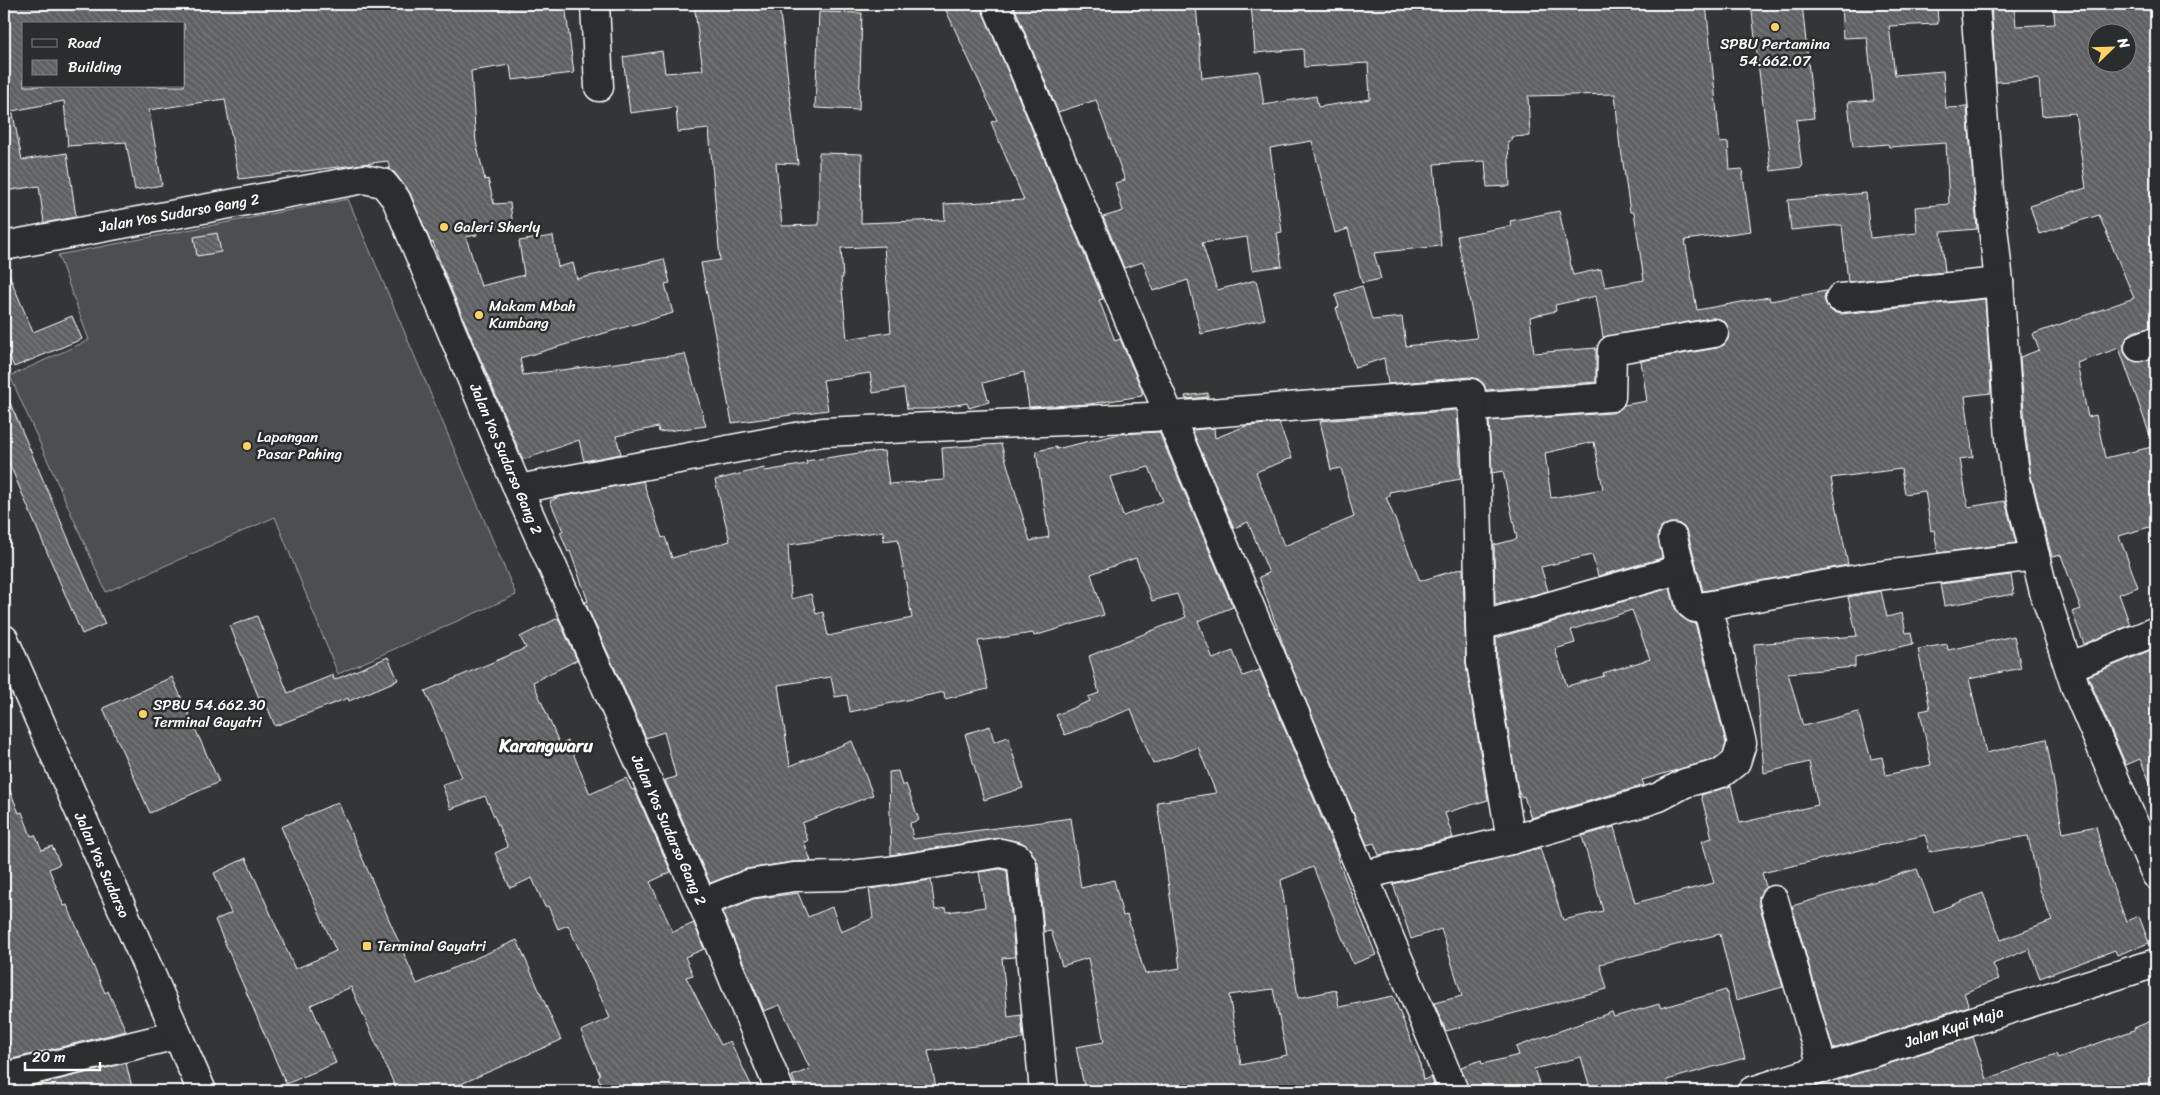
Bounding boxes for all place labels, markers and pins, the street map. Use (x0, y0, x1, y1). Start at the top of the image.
marker: SPBU Pertamina 54.662.07 (1769, 21, 1781, 33)
place label: SPBU Pertamina 54.662.07 (1720, 31, 1830, 74)
place label: Galeri Sherly (454, 214, 540, 240)
marker: Galeri Sherly (438, 221, 450, 233)
place label: Makam Mbah Kumbang (489, 293, 576, 336)
marker: Makam Mbah Kumbang (473, 309, 485, 321)
place label: Lapangan Pasar Pahing (257, 424, 343, 467)
marker: Lapangan Pasar Pahing (241, 440, 253, 452)
place label: SPBU 54.662.30 Terminal Gayatri (153, 692, 266, 735)
marker: SPBU 54.662.30 Terminal Gayatri (137, 708, 149, 720)
place label: Terminal Gayatri (377, 933, 487, 959)
marker: Terminal Gayatri (361, 940, 373, 952)

